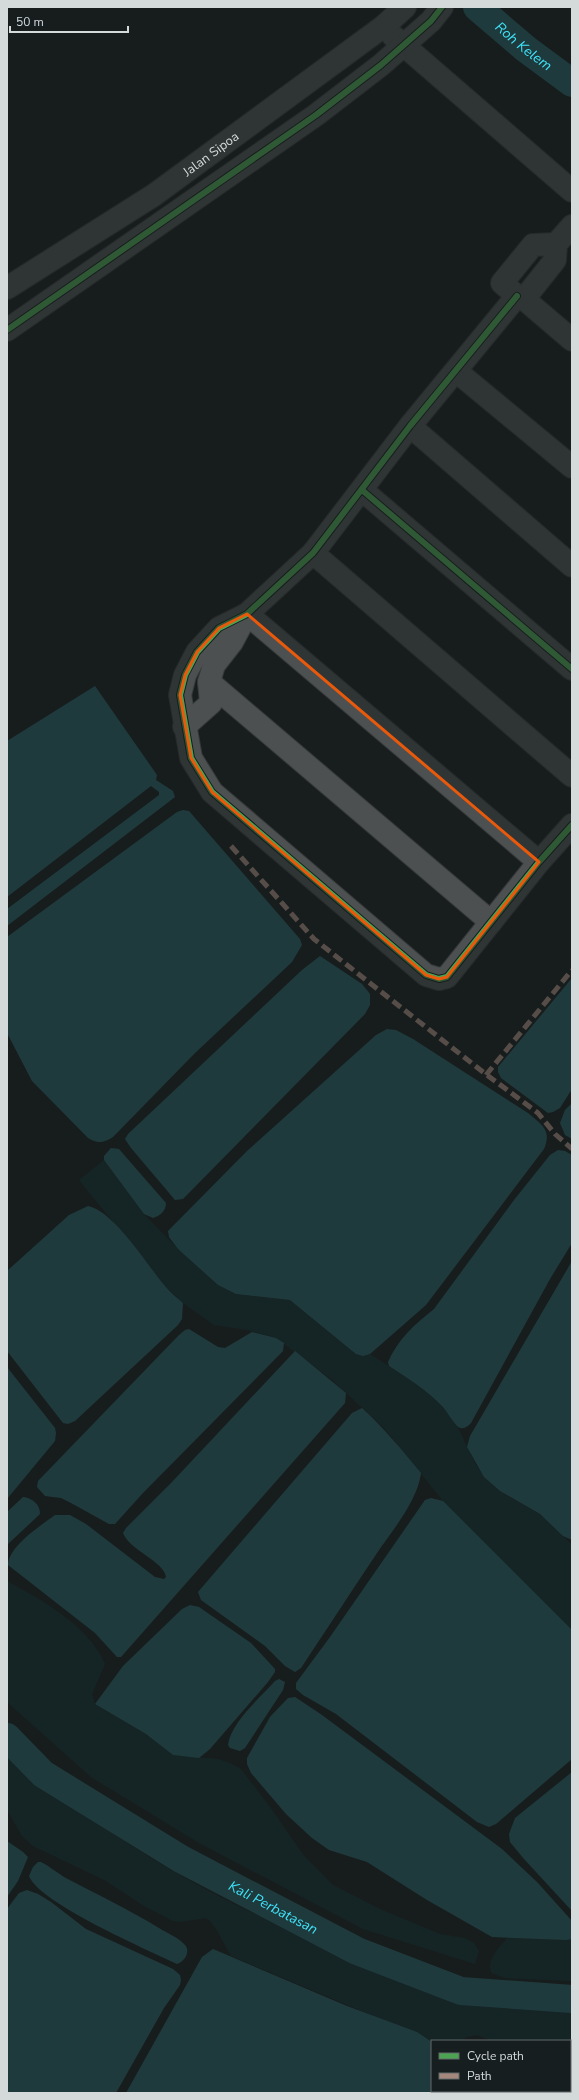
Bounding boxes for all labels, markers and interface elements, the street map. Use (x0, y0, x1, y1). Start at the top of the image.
scale bar (10, 8, 128, 34)
text: 50 m (16, 14, 44, 30)
water label: Roh Kelem (491, 18, 556, 75)
street label: Jalan Sipoa (179, 128, 243, 182)
water label: Kali Perbatasan (225, 1877, 321, 1939)
legend (431, 2040, 571, 2092)
text: Cycle path (467, 2048, 524, 2064)
text: Path (467, 2068, 492, 2084)

